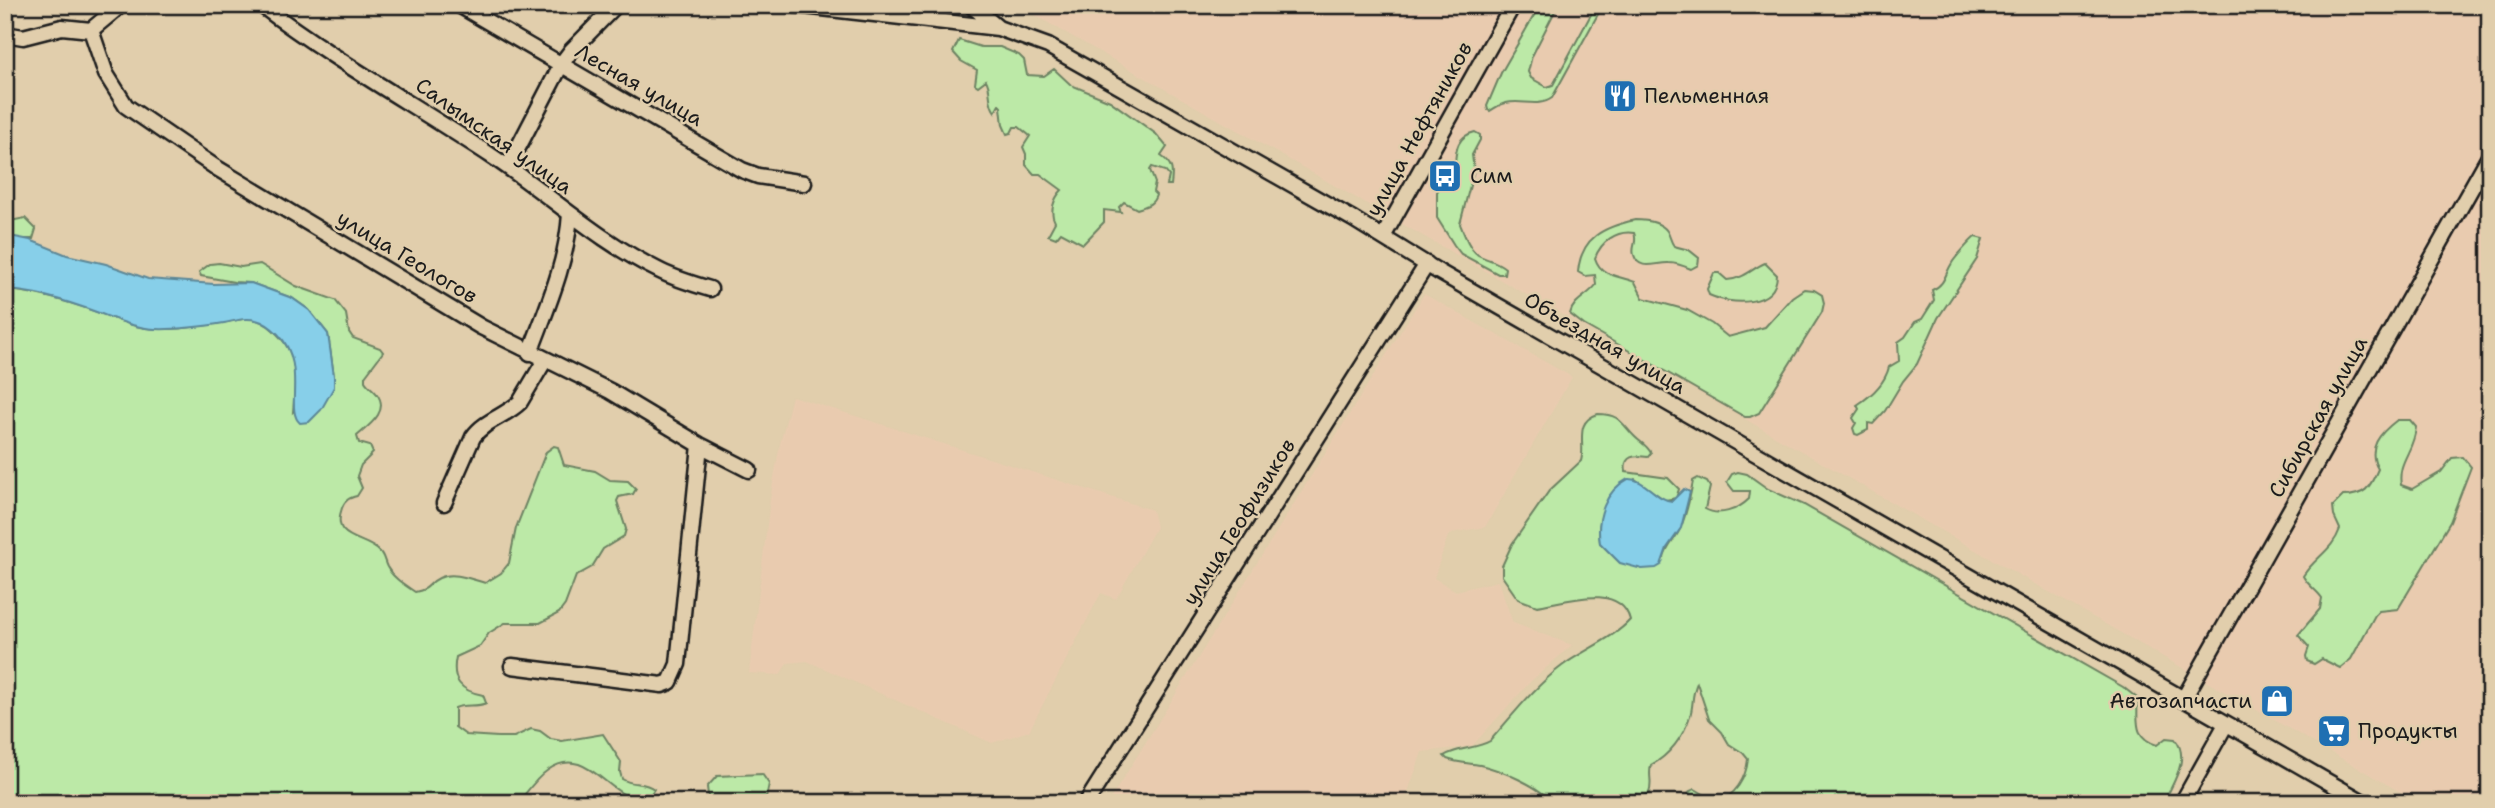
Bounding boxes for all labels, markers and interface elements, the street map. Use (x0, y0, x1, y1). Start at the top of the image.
street label: Лесная улица (570, 37, 708, 133)
street label: улица Нефтяников (1359, 37, 1479, 221)
street label: Салымская улица (410, 71, 578, 201)
restaurant icon: Пельменная (1601, 77, 1639, 115)
place label: Пельменная (1644, 82, 1769, 110)
bus stop icon: Сим (1426, 157, 1464, 195)
place label: Сим (1470, 162, 1513, 190)
street label: улица Геологов (332, 204, 482, 310)
street label: Объездная улица (1519, 285, 1691, 401)
street label: Сибирская улица (2262, 331, 2374, 503)
street label: улица Геофизиков (1176, 433, 1302, 611)
shop icon: Автозапчасти (2258, 682, 2296, 720)
place label: Автозапчасти (2109, 687, 2252, 715)
supermarket icon: Продукты (2315, 712, 2353, 750)
place label: Продукты (2358, 717, 2458, 745)

